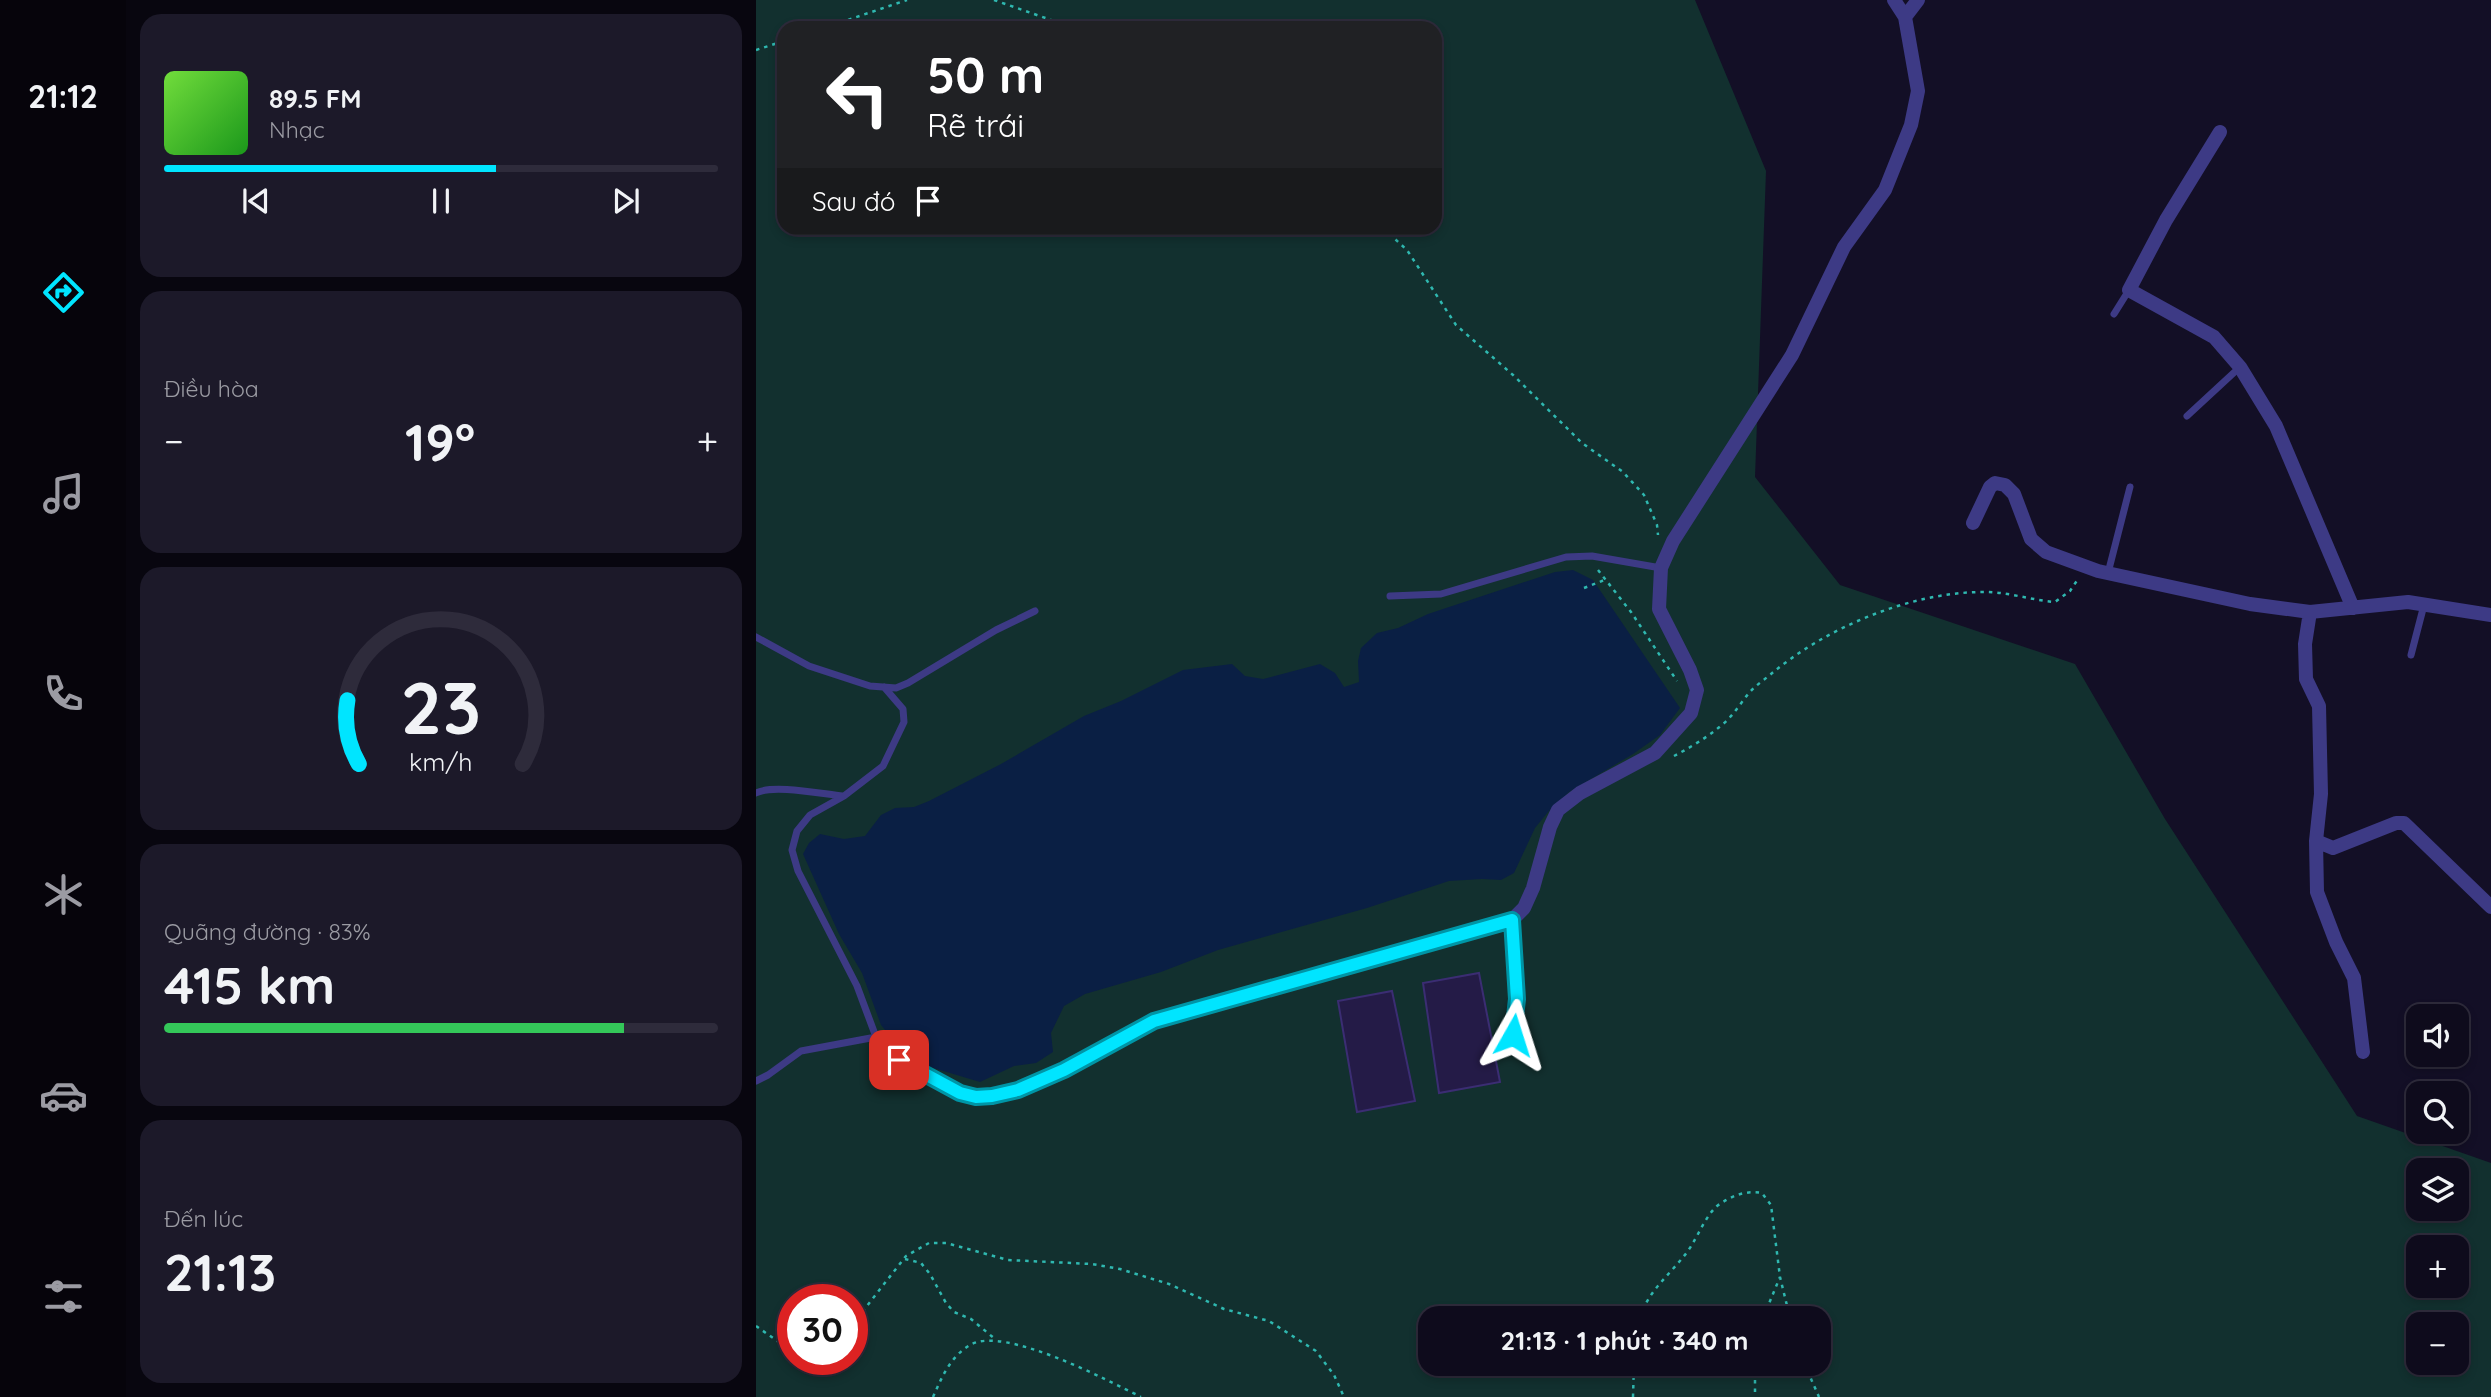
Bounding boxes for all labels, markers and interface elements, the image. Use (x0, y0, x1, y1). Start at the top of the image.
text: 50 m (927, 44, 1044, 105)
icon: left (812, 49, 903, 140)
text: 21:12 (28, 76, 98, 116)
text: 89.5 FM (269, 82, 362, 115)
text: Rẽ trái (927, 105, 1024, 145)
text: Nhạc (269, 115, 325, 144)
icon: previous (237, 182, 275, 220)
icon: pause (422, 182, 460, 220)
icon: next (607, 182, 645, 220)
icon: arrive (909, 182, 947, 220)
text: Sau đó (812, 185, 895, 218)
icon: directions (39, 268, 88, 317)
text: Điều hòa (164, 374, 259, 403)
text: 19° (405, 409, 475, 474)
text: − (164, 417, 184, 465)
text: + (697, 417, 718, 465)
icon: music (39, 469, 88, 518)
text: 23 (401, 662, 481, 753)
icon: phone (39, 669, 88, 718)
text: km/h (409, 746, 473, 777)
icon: climate (39, 870, 88, 919)
text: Quãng đường · 83% (164, 917, 371, 946)
text: 415 km (164, 952, 335, 1017)
position arrow (1476, 998, 1550, 1072)
map controls (2406, 1004, 2469, 1375)
button: sound (2406, 1004, 2469, 1067)
pin (869, 1030, 929, 1090)
icon: arrive (880, 1041, 918, 1079)
icon: car (39, 1071, 88, 1120)
button: search (2406, 1081, 2469, 1144)
button: layers (2406, 1158, 2469, 1221)
text: Đến lúc (164, 1204, 243, 1233)
button: + (2406, 1235, 2469, 1298)
text: 21:13 (164, 1239, 276, 1304)
icon: filters (39, 1272, 88, 1321)
speed limit sign: 30 (777, 1284, 868, 1375)
button: − (2406, 1312, 2469, 1375)
text: 21:13 · 1 phút · 340 m (1500, 1324, 1749, 1357)

